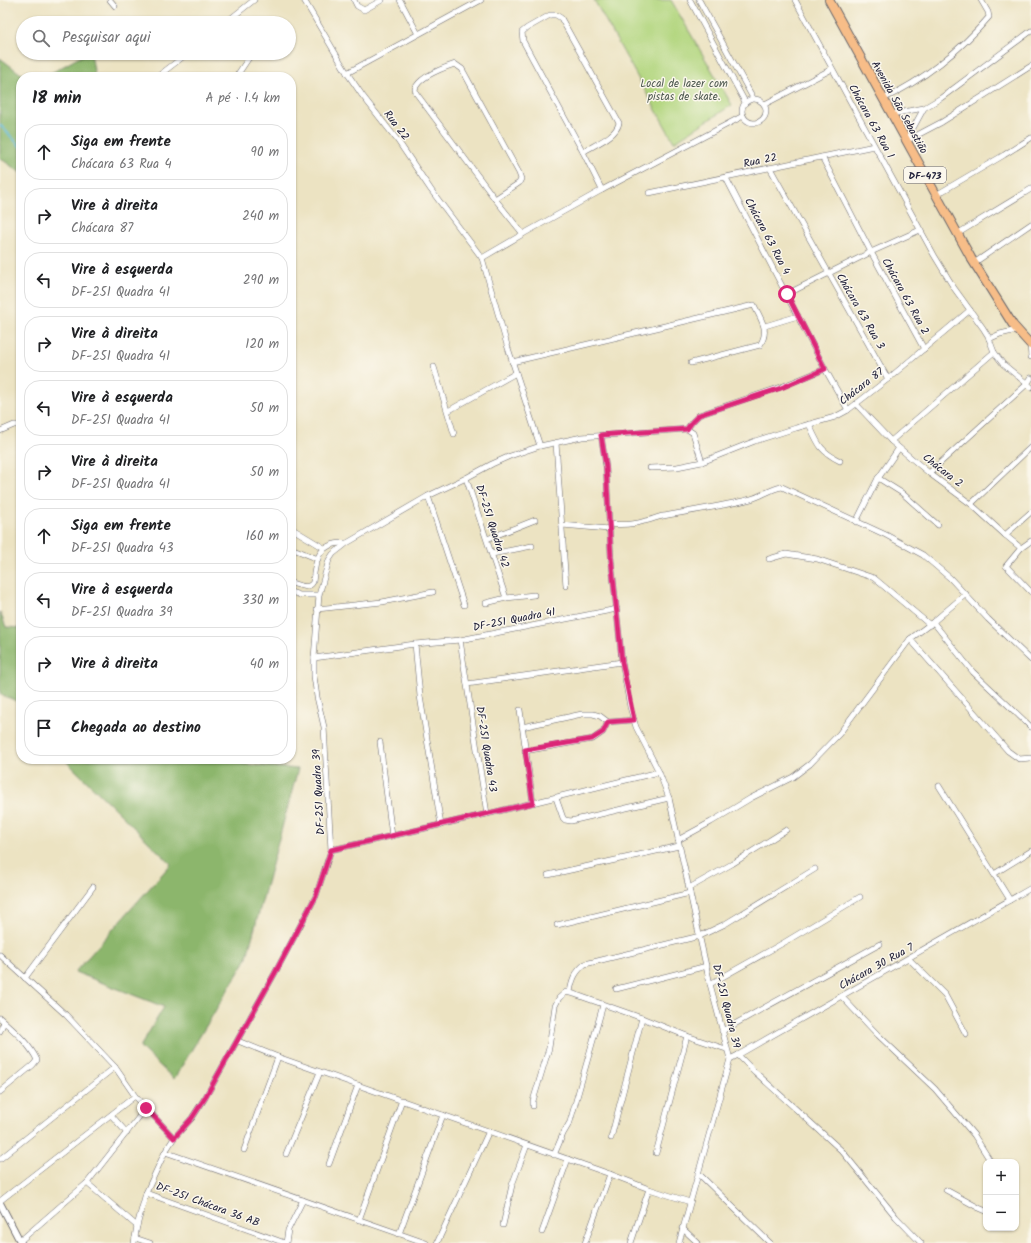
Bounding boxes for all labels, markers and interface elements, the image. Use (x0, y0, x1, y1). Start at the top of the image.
search box (16, 16, 296, 60)
text: Pesquisar aqui (62, 26, 151, 50)
icon: search (30, 27, 52, 49)
street label: Avenida São Sebastião (866, 58, 932, 157)
park label: Local de lazer com pistas de skate. (640, 75, 728, 106)
street label: Chácara 63 Rua 1 (843, 81, 899, 162)
text: 18 min (32, 85, 81, 112)
text: A pé · 1.4 km (205, 88, 280, 109)
street label: Rua 22 (379, 107, 414, 145)
text: Siga em frente (71, 130, 171, 154)
icon: ahead (33, 141, 55, 163)
text: 90 m (251, 142, 279, 163)
street label: Rua 22 (742, 149, 779, 173)
text: Chácara 63 Rua 4 (71, 154, 172, 175)
road number: DF-473 (904, 167, 946, 183)
text: Vire à direita (71, 194, 158, 218)
street label: Chácara 63 Rua 4 (739, 195, 795, 278)
icon: right (33, 205, 55, 227)
text: 240 m (242, 206, 279, 227)
text: Chácara 87 (71, 218, 133, 239)
street label: Chácara 63 Rua 2 (877, 255, 934, 338)
text: Vire à esquerda (71, 258, 173, 282)
icon: left (33, 269, 55, 291)
text: 290 m (243, 270, 279, 291)
street label: Chácara 63 Rua 3 (831, 270, 889, 353)
text: DF-251 Quadra 41 (71, 282, 170, 303)
route start (778, 285, 796, 303)
text: Vire à direita (71, 322, 158, 346)
icon: right (33, 333, 55, 355)
text: 120 m (245, 334, 279, 355)
text: DF-251 Quadra 41 (71, 346, 170, 367)
street label: Chácara 87 (835, 363, 889, 410)
text: Vire à esquerda (71, 386, 173, 410)
icon: left (33, 397, 55, 419)
text: 50 m (250, 398, 279, 419)
text: DF-251 Quadra 41 (71, 410, 170, 431)
street label: Chácara 2 (918, 449, 967, 492)
text: Vire à direita (71, 450, 158, 474)
icon: right (33, 461, 55, 483)
text: 50 m (250, 462, 279, 483)
text: DF-251 Quadra 41 (71, 474, 170, 495)
street label: DF-251 Quadra 42 (470, 482, 514, 570)
text: Siga em frente (71, 514, 171, 538)
icon: ahead (33, 525, 55, 547)
text: 160 m (246, 526, 279, 547)
text: DF-251 Quadra 43 (71, 538, 173, 559)
text: Vire à esquerda (71, 578, 173, 602)
icon: left (33, 589, 55, 611)
text: 330 m (242, 590, 279, 611)
text: DF-251 Quadra 39 (71, 602, 173, 623)
street label: DF-251 Quadra 41 (471, 603, 557, 637)
text: Vire à direita (71, 652, 158, 676)
icon: right (33, 653, 55, 675)
text: 40 m (250, 654, 279, 675)
street label: DF-251 Quadra 43 (470, 705, 502, 793)
text: Chegada ao destino (71, 716, 201, 740)
icon: arrive (33, 717, 55, 739)
street label: DF-251 Quadra 39 (308, 748, 330, 835)
street label: Chácara 30 Rua 7 (836, 938, 918, 995)
street label: DF-251 Quadra 39 (707, 962, 745, 1051)
route end (137, 1099, 155, 1117)
map controls (983, 1159, 1019, 1231)
button: + (983, 1159, 1019, 1195)
street label: DF-251 Chácara 36 AB (153, 1178, 262, 1232)
button: − (983, 1195, 1019, 1231)

